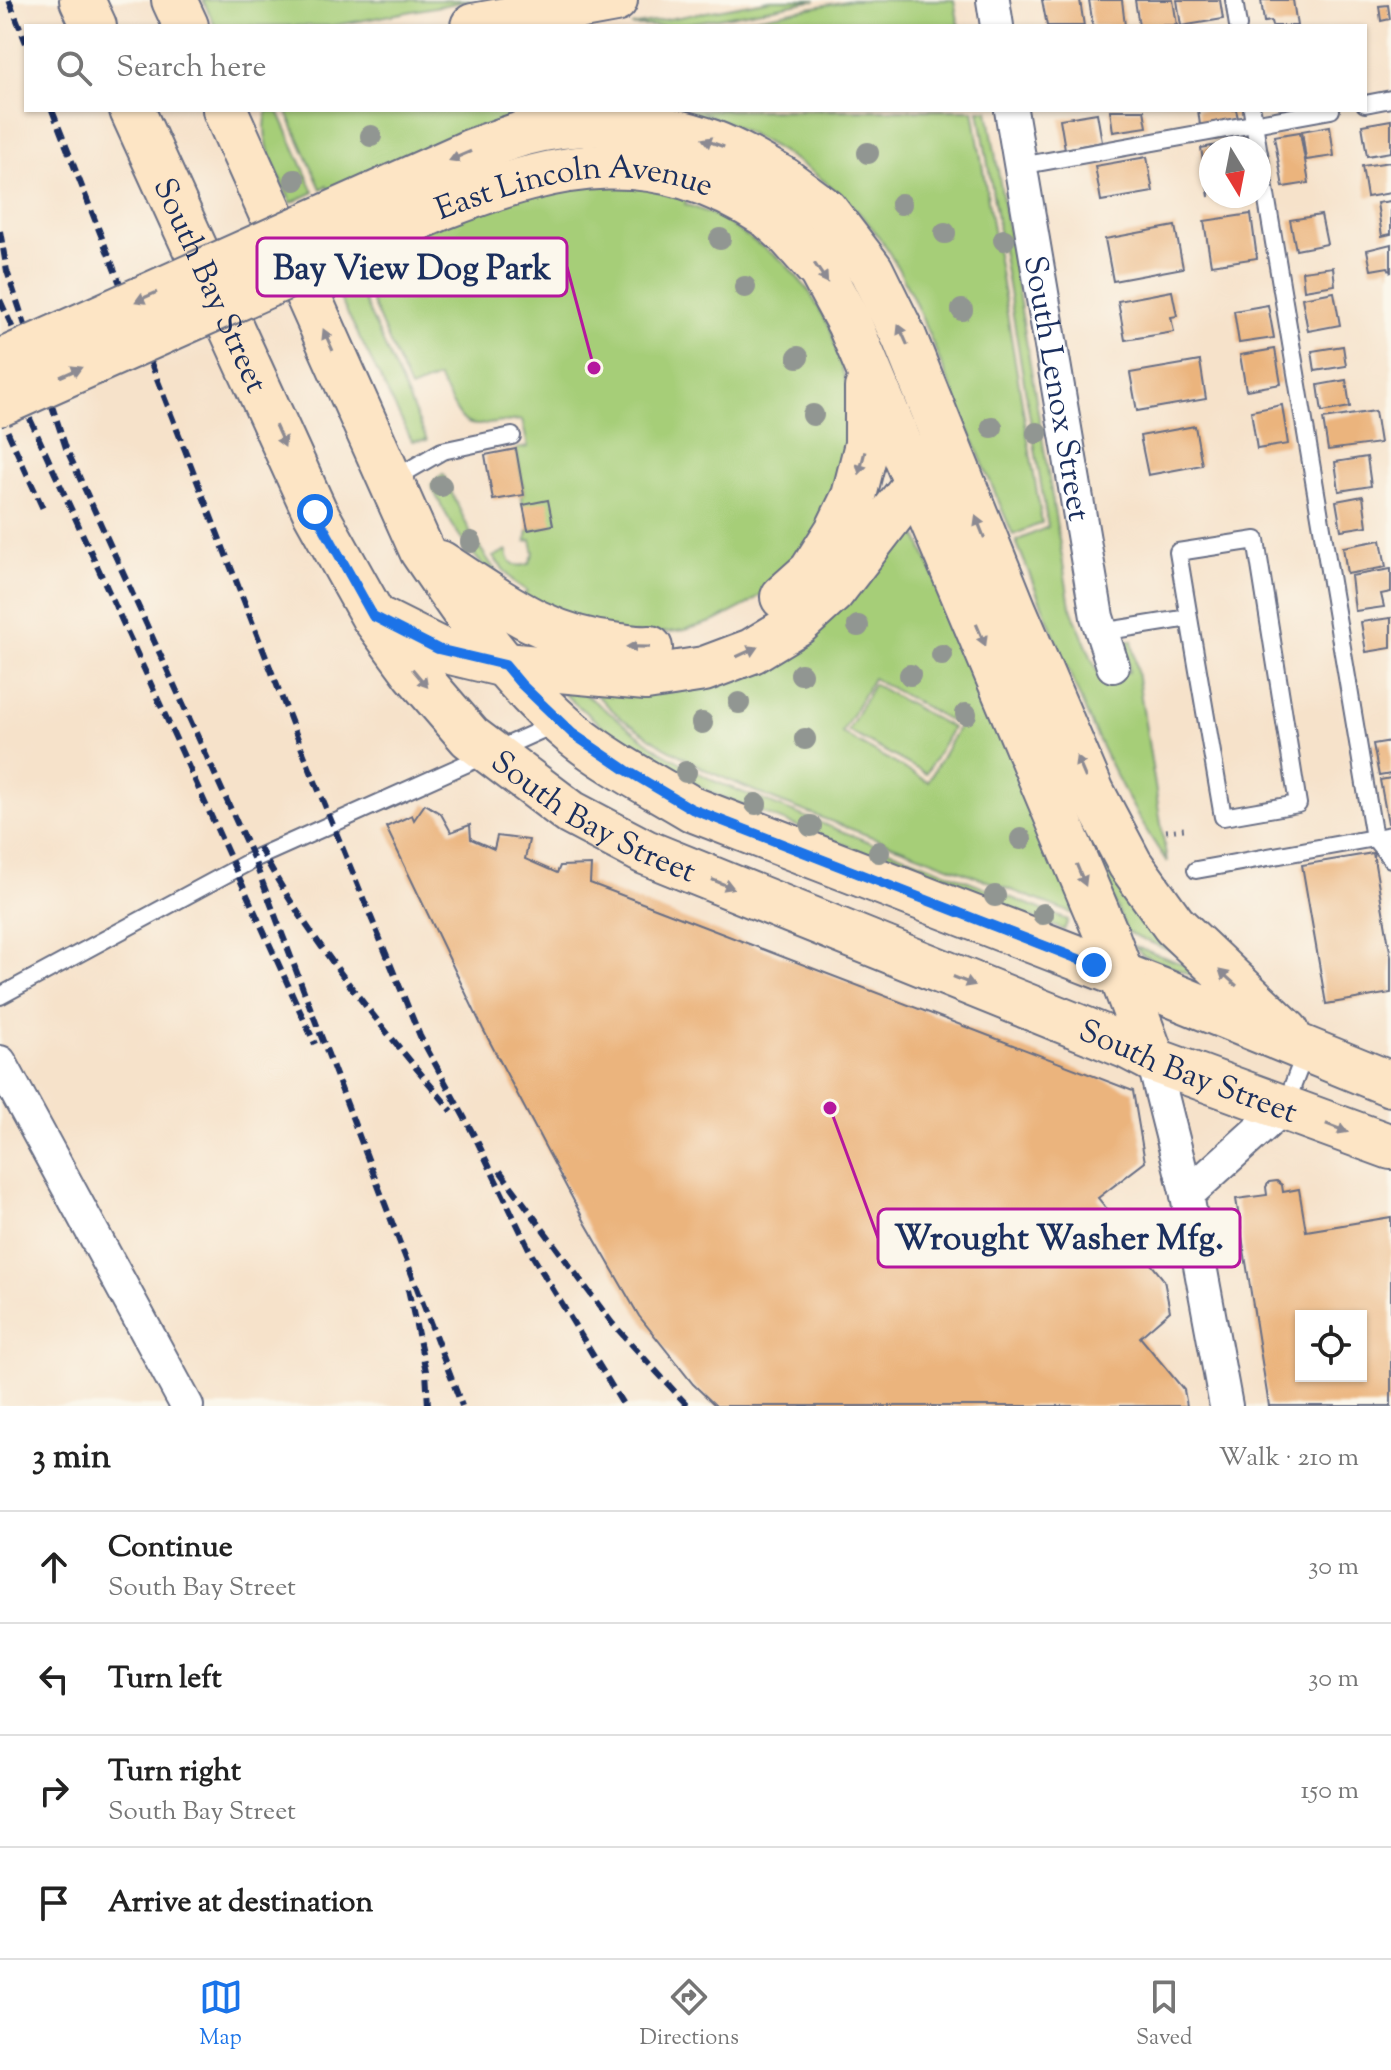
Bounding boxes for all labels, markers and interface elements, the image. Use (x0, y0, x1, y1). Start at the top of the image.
search box (24, 24, 1367, 112)
icon: search (52, 46, 96, 90)
text: Search here (116, 47, 266, 90)
north arrow (1199, 136, 1271, 208)
one-way arrow (701, 137, 725, 149)
street label: East Lincoln Avenue (429, 146, 719, 234)
one-way arrow (449, 150, 472, 163)
street label: South Bay Street (140, 171, 278, 401)
callout: Bay View Dog Park (257, 238, 567, 296)
text: Bay View Dog Park (273, 246, 552, 295)
street label: South Lenox Street (1010, 252, 1100, 525)
one-way arrow (813, 263, 828, 284)
one-way arrow (135, 290, 158, 303)
one-way arrow (896, 324, 909, 347)
one-way arrow (321, 328, 335, 352)
one-way arrow (59, 365, 83, 379)
one-way arrow (273, 424, 287, 448)
one-way arrow (856, 450, 868, 475)
route start (297, 494, 333, 530)
one-way arrow (974, 515, 987, 539)
one-way arrow (975, 624, 988, 648)
one-way arrow (625, 641, 650, 653)
one-way arrow (735, 645, 758, 659)
one-way arrow (411, 668, 428, 688)
street label: South Bay Street (480, 740, 702, 896)
one-way arrow (1075, 755, 1088, 779)
one-way arrow (1075, 863, 1088, 887)
one-way arrow (711, 878, 735, 891)
route end (1076, 947, 1112, 983)
one-way arrow (1219, 970, 1239, 987)
one-way arrow (952, 975, 976, 988)
street label: South Bay Street (1071, 1009, 1303, 1137)
one-way arrow (1326, 1122, 1350, 1135)
callout: Wrought Washer Mfg. (878, 1209, 1240, 1267)
text: Wrought Washer Mfg. (894, 1216, 1224, 1265)
map controls (1295, 1310, 1367, 1382)
button: locate (1295, 1310, 1367, 1382)
text: 3 min (32, 1434, 111, 1483)
text: Walk · 210 m (1219, 1440, 1359, 1477)
text: Continue (108, 1527, 233, 1570)
icon: ahead (32, 1545, 76, 1589)
text: 30 m (1308, 1549, 1359, 1586)
text: South Bay Street (108, 1570, 296, 1607)
icon: left (32, 1657, 76, 1701)
text: Turn left (108, 1658, 222, 1701)
text: 30 m (1308, 1661, 1359, 1698)
text: Turn right (108, 1751, 241, 1794)
icon: right (32, 1769, 76, 1813)
text: 150 m (1300, 1773, 1359, 1810)
text: South Bay Street (108, 1794, 296, 1831)
icon: arrive (32, 1881, 76, 1925)
text: Arrive at destination (108, 1882, 373, 1925)
tab: Map (199, 1975, 243, 2055)
tab: Directions (640, 1975, 739, 2055)
tab: Saved (1136, 1975, 1192, 2055)

